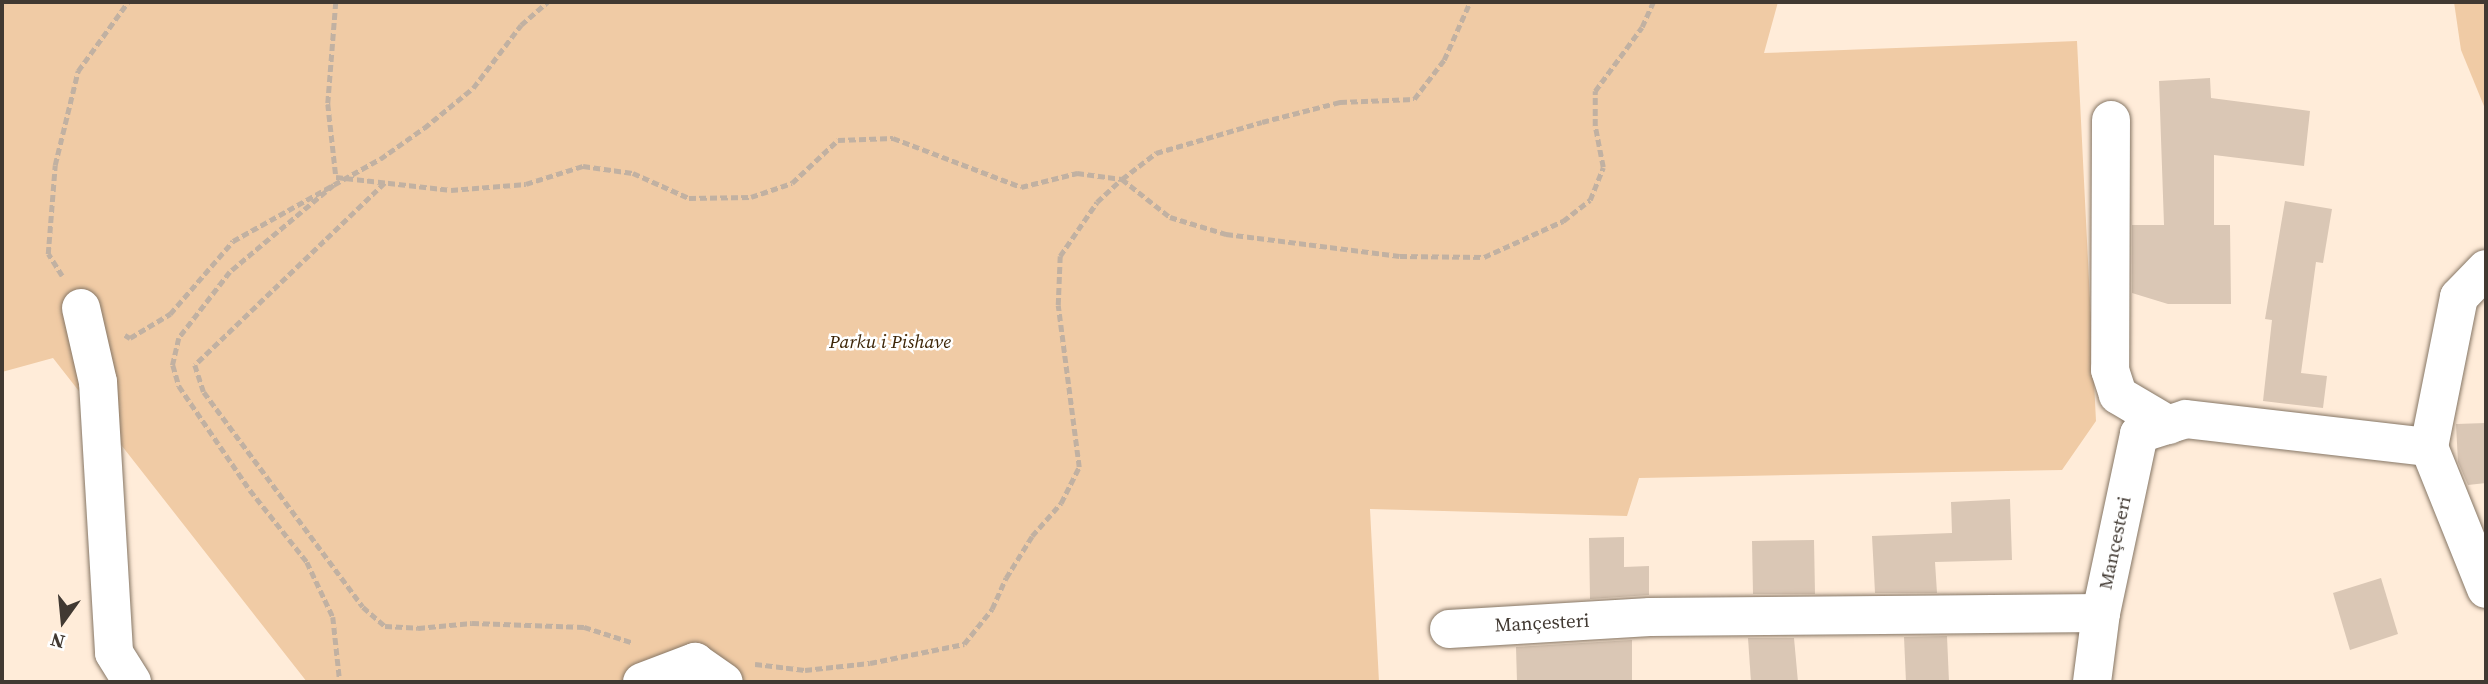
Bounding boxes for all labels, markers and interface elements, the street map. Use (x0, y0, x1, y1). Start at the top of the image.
park label: Parku i Pishave (829, 331, 951, 353)
street label: Mançesteri (2094, 494, 2136, 592)
north arrow (28, 586, 98, 656)
street label: Mançesteri (1494, 609, 1590, 637)
text: N (48, 627, 68, 656)

